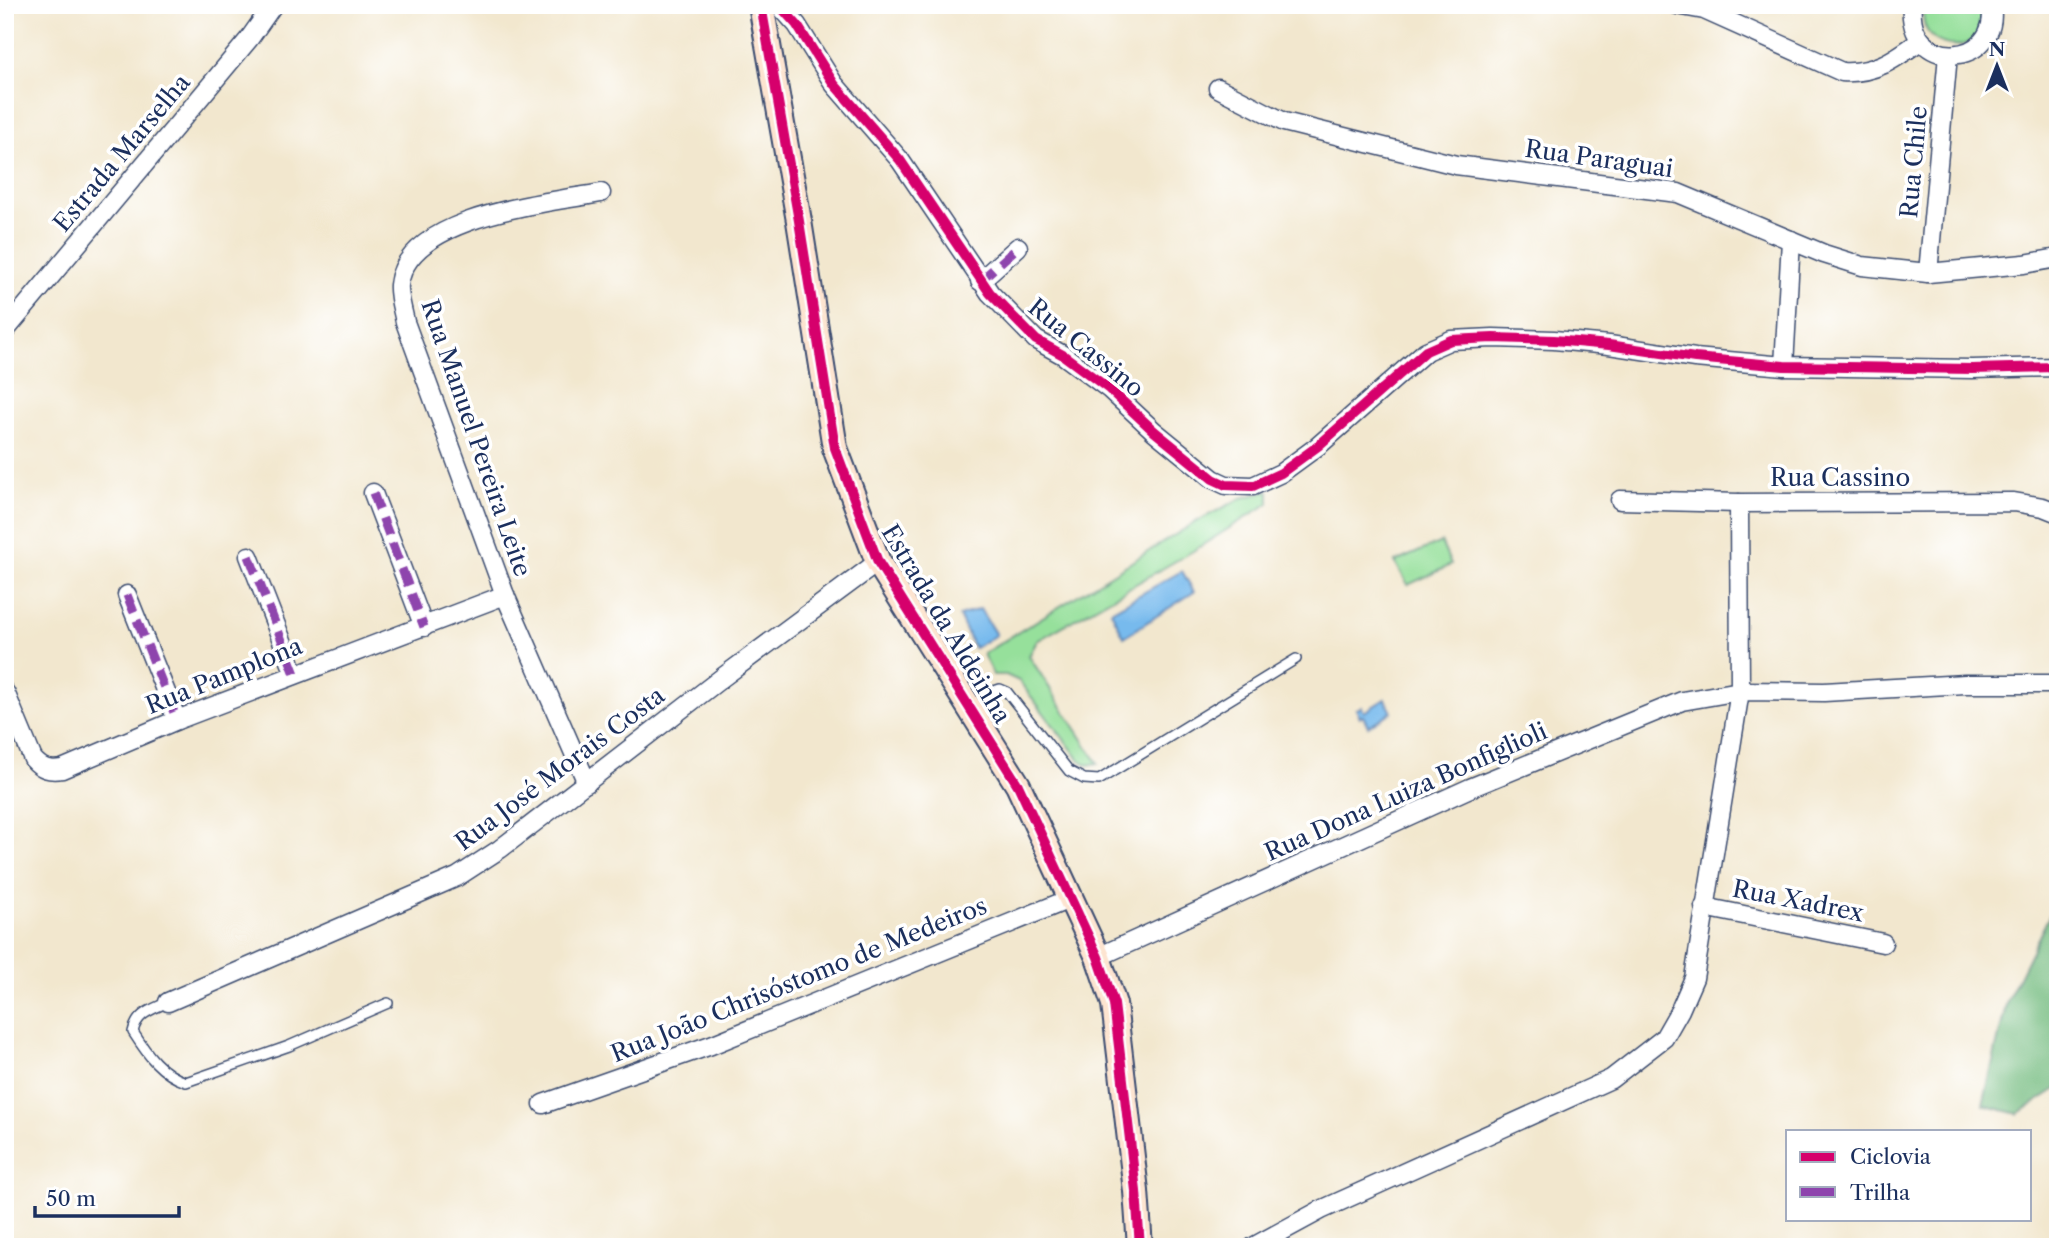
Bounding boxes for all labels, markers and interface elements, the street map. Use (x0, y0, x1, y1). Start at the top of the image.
north arrow (1962, 32, 2032, 102)
text: N (1989, 38, 2005, 61)
street label: Estrada Marselha (47, 68, 196, 237)
street label: Rua Chile (1894, 105, 1933, 219)
street label: Rua Paraguai (1523, 134, 1675, 183)
street label: Rua Cassino (1023, 292, 1150, 403)
street label: Rua Manuel Pereira Leite (415, 296, 538, 580)
street label: Rua Cassino (1770, 463, 1910, 492)
street label: Estrada da Aldeinha (876, 519, 1017, 729)
street label: Rua Pamplona (141, 631, 306, 720)
street label: Rua José Morais Costa (449, 680, 670, 857)
street label: Rua Dona Luiza Bonfiglioli (1260, 716, 1551, 867)
street label: Rua Xadrex (1730, 874, 1866, 927)
street label: Rua João Chrisóstomo de Medeiros (607, 891, 991, 1068)
legend (1786, 1130, 2032, 1220)
text: Ciclovia (1850, 1144, 1932, 1169)
scale bar (35, 1175, 178, 1219)
text: Trilha (1850, 1180, 1911, 1205)
text: 50 m (46, 1186, 96, 1211)

